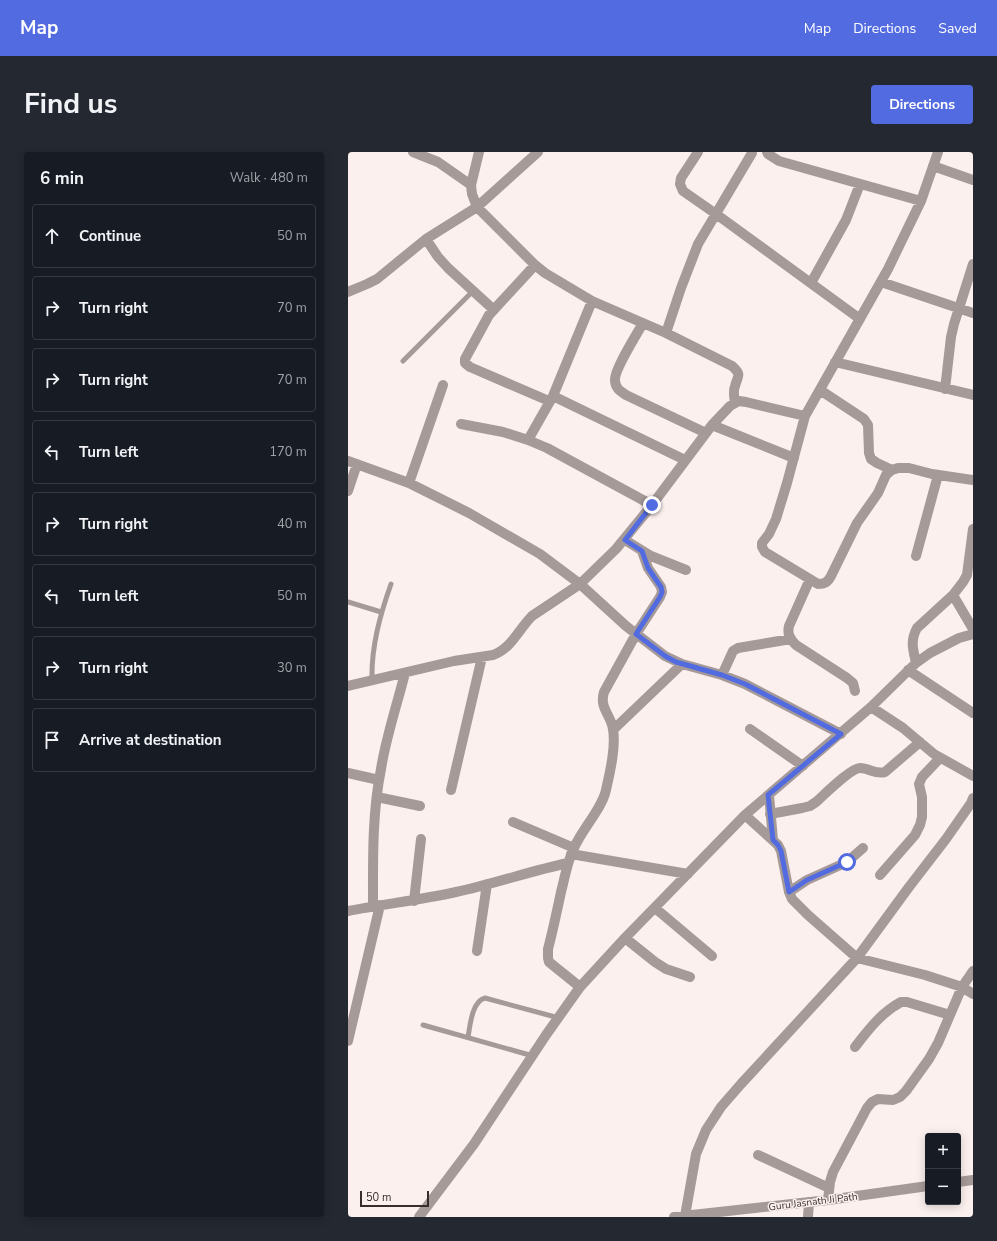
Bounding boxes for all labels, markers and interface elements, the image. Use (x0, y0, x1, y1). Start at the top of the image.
text: Map (20, 15, 58, 41)
text: Map (804, 19, 831, 38)
text: Directions (853, 19, 916, 38)
text: Saved (938, 19, 977, 38)
text: Find us (24, 85, 118, 123)
button: Directions (871, 85, 973, 124)
text: 6 min (40, 167, 84, 190)
text: Walk · 480 m (230, 169, 308, 187)
icon: ahead (41, 225, 63, 247)
text: Continue (79, 226, 141, 246)
text: 50 m (277, 227, 307, 245)
icon: right (41, 297, 63, 319)
text: Turn right (79, 298, 148, 318)
text: 70 m (277, 299, 307, 317)
icon: right (41, 369, 63, 391)
text: Turn right (79, 370, 148, 390)
text: 70 m (277, 371, 307, 389)
icon: left (41, 441, 63, 463)
text: Turn left (79, 442, 138, 462)
text: 170 m (269, 443, 307, 461)
route end (643, 496, 661, 514)
icon: right (41, 513, 63, 535)
text: Turn right (79, 514, 148, 534)
text: 40 m (277, 515, 307, 533)
icon: left (41, 585, 63, 607)
text: Turn left (79, 586, 138, 606)
text: 50 m (277, 587, 307, 605)
icon: right (41, 657, 63, 679)
text: Turn right (79, 658, 148, 678)
text: 30 m (277, 659, 307, 677)
icon: arrive (41, 729, 63, 751)
text: Arrive at destination (79, 730, 222, 750)
route start (838, 853, 856, 871)
map controls (925, 1133, 961, 1205)
button: + (925, 1133, 961, 1169)
button: − (925, 1169, 961, 1205)
scale bar (360, 1189, 429, 1208)
text: 50 m (366, 1190, 391, 1205)
street label: Guru Jasnath Ji Path (768, 1190, 858, 1214)

